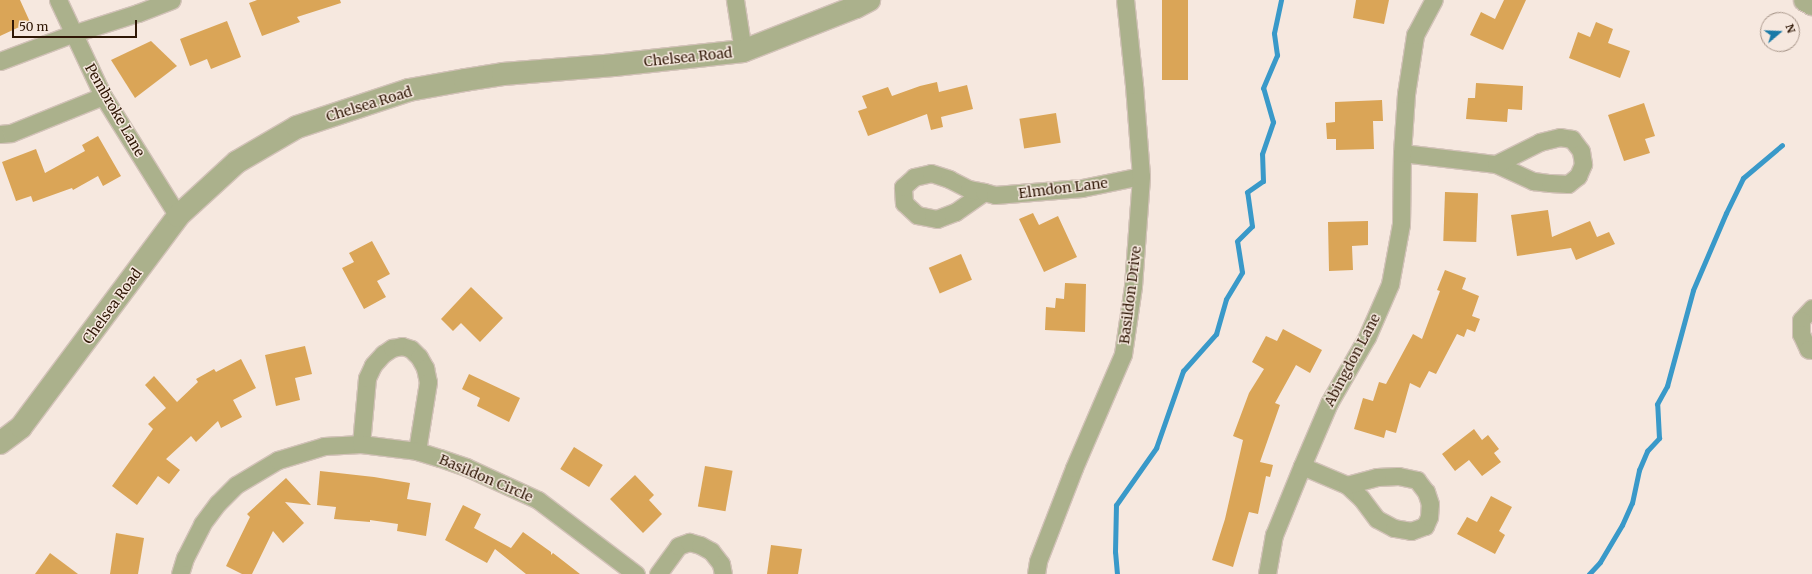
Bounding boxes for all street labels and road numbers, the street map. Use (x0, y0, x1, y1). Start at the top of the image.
street label: Chelsea Road (643, 44, 733, 70)
street label: Pembroke Lane (82, 61, 148, 159)
street label: Chelsea Road (324, 83, 414, 125)
street label: Elmdon Lane (1017, 174, 1109, 202)
street label: Basildon Drive (1116, 245, 1144, 345)
street label: Chelsea Road (79, 265, 145, 347)
street label: Abingdon Lane (1321, 311, 1383, 409)
street label: Basildon Circle (437, 451, 535, 505)

